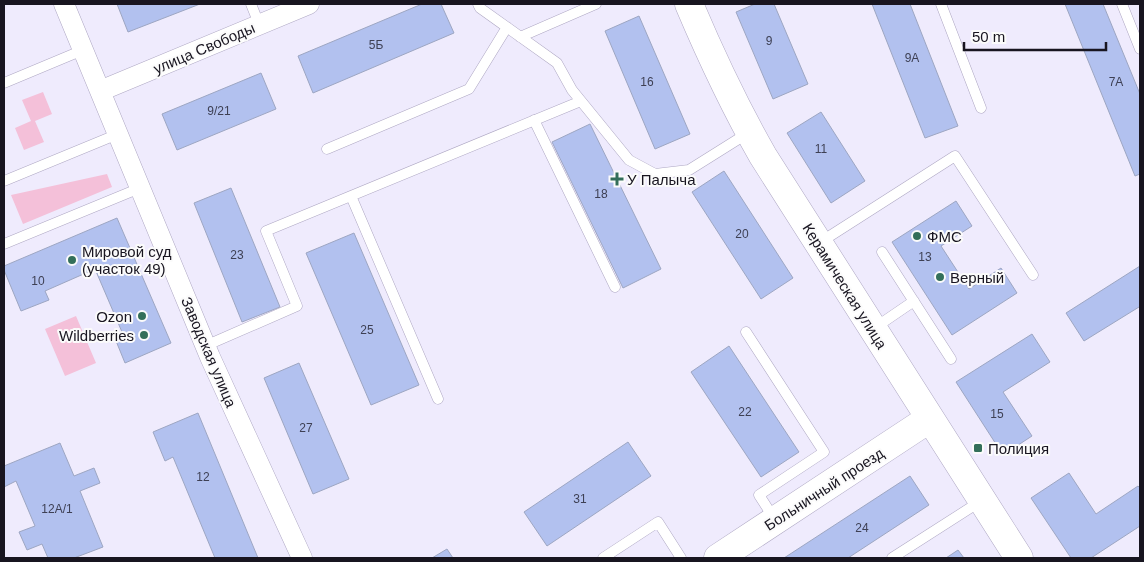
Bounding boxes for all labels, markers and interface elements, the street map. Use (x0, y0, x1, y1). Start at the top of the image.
street label: улица Свободы (151, 19, 257, 77)
scale bar (964, 20, 1106, 52)
text: 50 m (972, 28, 1005, 45)
house number: 9 (766, 34, 773, 48)
house number: 5Б (369, 38, 383, 52)
house number: 9А (905, 51, 919, 65)
house number: 16 (640, 75, 654, 89)
house number: 7А (1109, 75, 1123, 89)
house number: 9/21 (207, 104, 231, 118)
house number: 11 (815, 142, 828, 156)
place label: У Палыча (627, 171, 696, 188)
marker: У Палыча (611, 173, 623, 185)
house number: 18 (594, 187, 608, 201)
street label: Керамическая улица (799, 220, 891, 352)
house number: 20 (735, 227, 749, 241)
place label: ФМС (927, 228, 962, 245)
marker: ФМС (911, 230, 923, 242)
place label: Мировой суд (участок 49) (82, 243, 172, 277)
house number: 23 (230, 248, 244, 262)
house number: 13 (918, 250, 932, 264)
marker: Мировой суд (участок 49) (66, 254, 78, 266)
place label: Верный (950, 269, 1004, 286)
marker: Верный (934, 271, 946, 283)
house number: 10 (31, 274, 45, 288)
street label: Заводская улица (178, 294, 240, 410)
place label: Ozon (96, 308, 132, 325)
marker: Ozon (136, 310, 148, 322)
house number: 25 (360, 323, 374, 337)
place label: Wildberries (59, 327, 134, 344)
marker: Wildberries (138, 329, 150, 341)
house number: 22 (738, 405, 752, 419)
house number: 15 (990, 407, 1004, 421)
house number: 27 (299, 421, 313, 435)
place label: Полиция (988, 440, 1049, 457)
marker: Полиция (972, 442, 984, 454)
street label: Больничный проезд (761, 444, 887, 534)
house number: 12 (196, 470, 210, 484)
house number: 31 (573, 492, 587, 506)
house number: 12А/1 (41, 502, 73, 516)
house number: 24 (855, 521, 869, 535)

